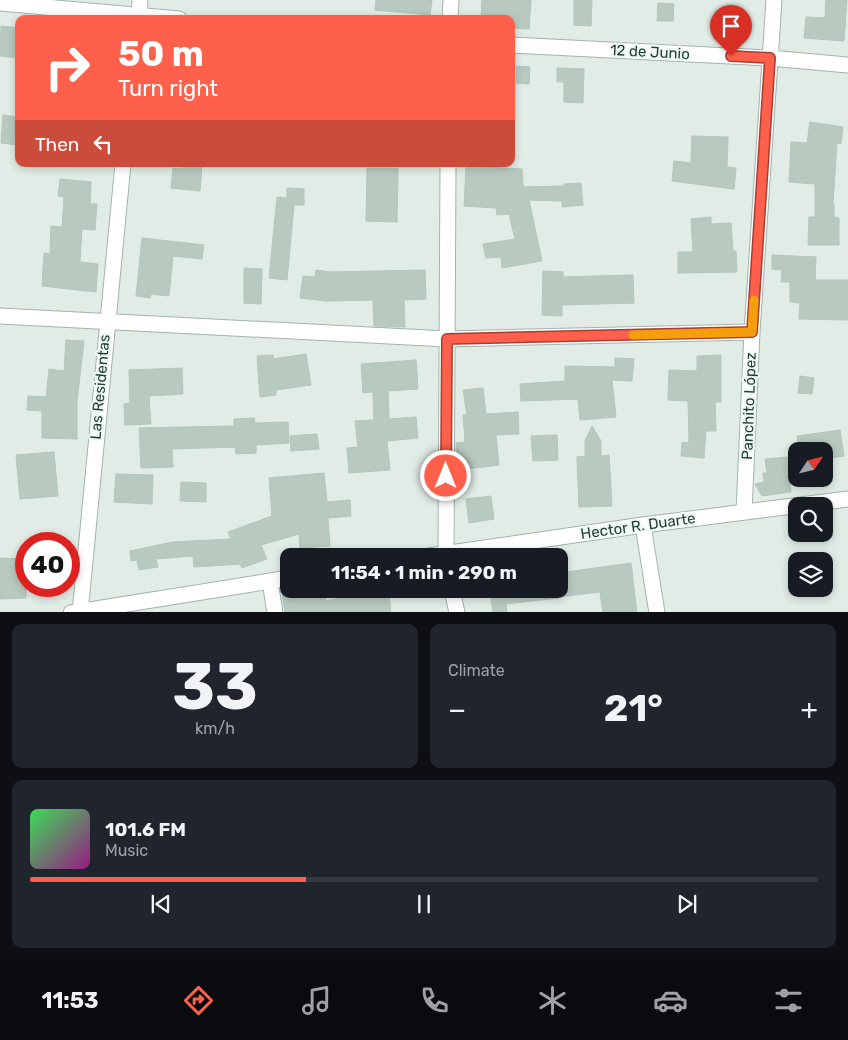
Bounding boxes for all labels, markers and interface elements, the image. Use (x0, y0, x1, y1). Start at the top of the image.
pin (710, 5, 752, 56)
icon: arrive (717, 12, 745, 40)
text: 50 m (118, 33, 204, 75)
icon: right (35, 35, 100, 100)
street label: 12 de Junio (610, 41, 690, 63)
text: Turn right (118, 75, 218, 102)
icon: left (89, 130, 117, 158)
text: Then (35, 133, 79, 156)
street label: Las Residentas (86, 333, 114, 440)
street label: Panchito López (738, 351, 760, 460)
north arrow (788, 442, 832, 488)
map controls (788, 442, 833, 597)
position arrow (419, 449, 471, 501)
button: search (788, 497, 833, 542)
street label: Hector R. Duarte (579, 509, 697, 543)
speed limit sign: 40 (15, 532, 80, 597)
button: layers (788, 552, 833, 597)
text: 11:54 · 1 min · 290 m (331, 561, 517, 584)
text: 33 (172, 648, 258, 725)
text: Climate (448, 661, 505, 680)
text: 21° (604, 685, 663, 731)
text: − (448, 693, 466, 726)
text: + (801, 693, 818, 726)
text: km/h (195, 719, 235, 738)
text: 101.6 FM (105, 818, 186, 841)
text: Music (105, 841, 148, 860)
icon: previous (147, 890, 175, 918)
icon: pause (410, 890, 438, 918)
icon: next (673, 890, 701, 918)
icon: directions (181, 983, 216, 1018)
icon: music (299, 983, 334, 1018)
icon: phone (417, 983, 452, 1018)
icon: climate (535, 983, 570, 1018)
icon: car (653, 983, 688, 1018)
icon: filters (771, 983, 806, 1018)
text: 11:53 (41, 987, 99, 1014)

